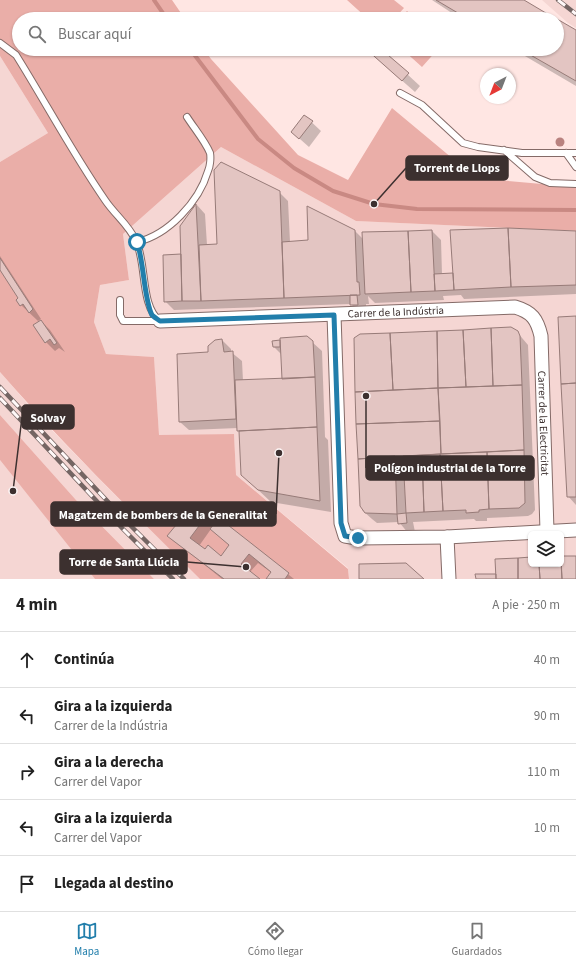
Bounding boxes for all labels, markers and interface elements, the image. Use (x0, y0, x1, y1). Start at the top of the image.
search box (12, 12, 564, 56)
icon: search (26, 23, 48, 45)
text: Buscar aquí (58, 24, 131, 45)
north arrow (480, 68, 516, 104)
callout: Torrent de Llops (406, 156, 508, 180)
text: Torrent de Llops (414, 160, 500, 177)
route start (128, 233, 146, 251)
street label: Carrer de la Indústria (347, 303, 444, 322)
street label: Carrer de la Electricitat (534, 370, 552, 476)
callout: Solvay (22, 405, 74, 429)
text: Solvay (30, 410, 66, 427)
callout: Polígon industrial de la Torre (366, 456, 534, 480)
text: Polígon industrial de la Torre (374, 460, 526, 477)
callout: Magatzem de bombers de la Generalitat (51, 502, 276, 526)
text: Magatzem de bombers de la Generalitat (59, 507, 268, 524)
route end (349, 529, 367, 547)
map controls (528, 531, 564, 567)
button: layers (528, 531, 564, 567)
callout: Torre de Santa Llúcia (60, 550, 187, 574)
text: Torre de Santa Llúcia (69, 554, 179, 571)
text: 4 min (16, 593, 57, 617)
text: A pie · 250 m (492, 596, 560, 614)
icon: ahead (16, 649, 38, 671)
text: Continúa (54, 649, 115, 670)
text: 40 m (534, 651, 560, 669)
text: Gira a la izquierda (54, 696, 173, 717)
icon: left (16, 705, 38, 727)
text: 90 m (534, 707, 560, 725)
text: Carrer de la Indústria (54, 717, 168, 735)
text: Gira a la derecha (54, 752, 164, 773)
icon: right (16, 761, 38, 783)
text: 110 m (527, 763, 560, 781)
text: Carrer del Vapor (54, 773, 142, 791)
text: Gira a la izquierda (54, 808, 173, 829)
icon: left (16, 817, 38, 839)
text: 10 m (534, 819, 560, 837)
text: Carrer del Vapor (54, 829, 142, 847)
icon: arrive (16, 873, 38, 895)
text: Llegada al destino (54, 873, 174, 894)
tab: Mapa (74, 920, 99, 959)
tab: Cómo llegar (248, 920, 303, 959)
tab: Guardados (451, 920, 502, 959)

